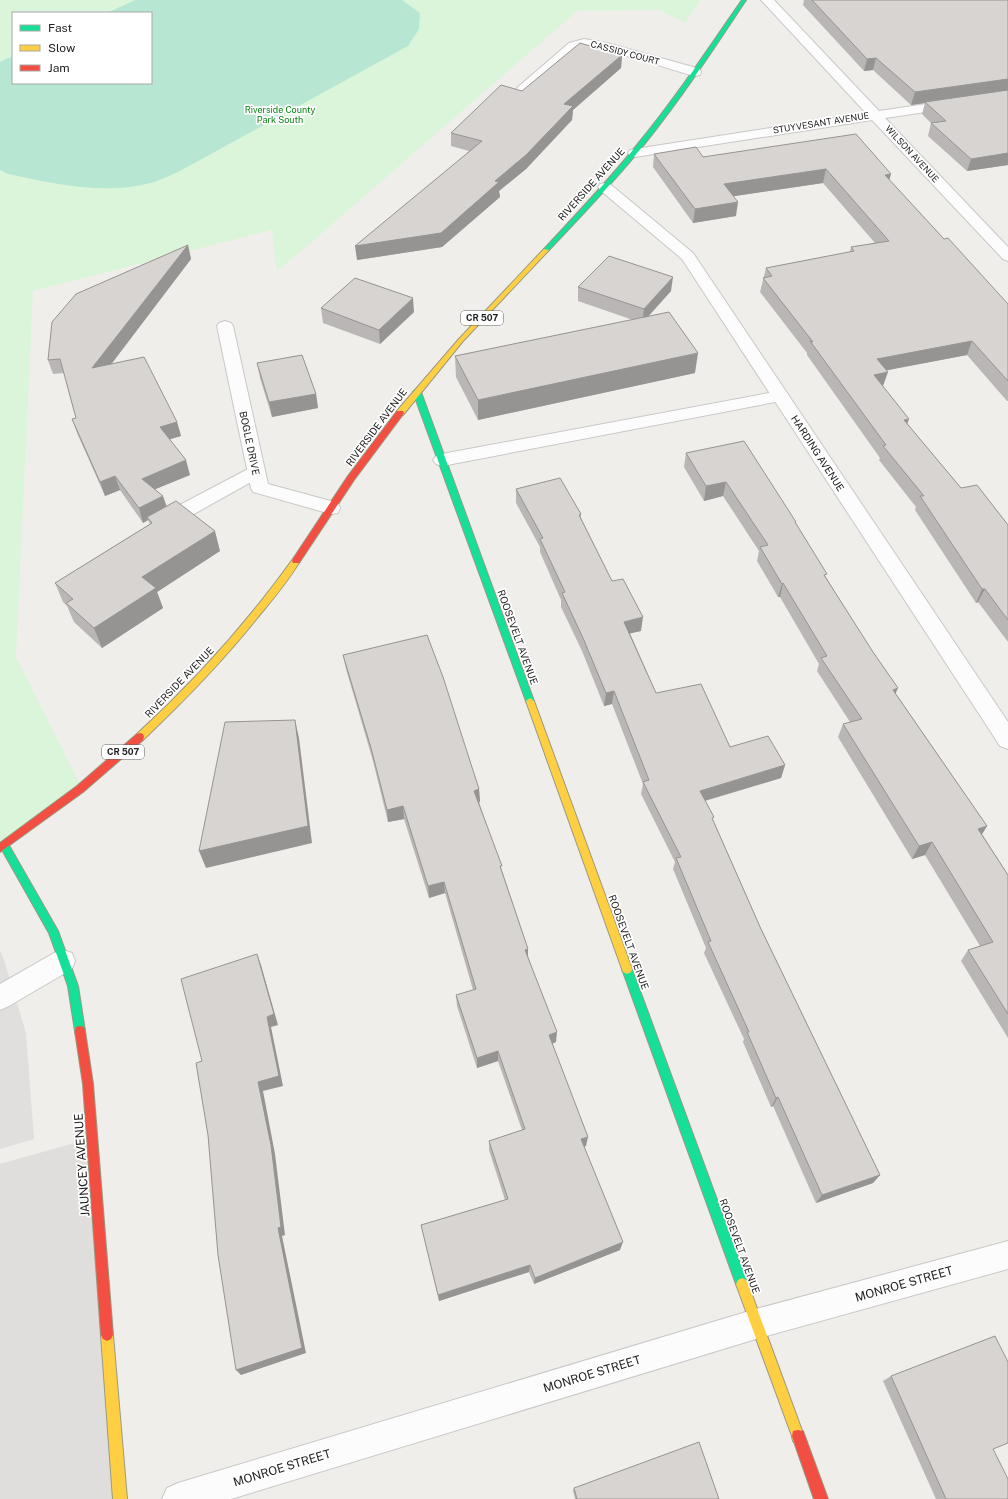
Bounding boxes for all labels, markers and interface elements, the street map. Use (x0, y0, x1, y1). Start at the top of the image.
legend (12, 12, 152, 84)
text: Fast (48, 21, 73, 35)
street label: CASSIDY COURT (590, 38, 661, 67)
text: Slow (48, 41, 76, 55)
text: Jam (48, 61, 70, 75)
park label: Riverside County Park South (245, 104, 315, 125)
street label: STUYVESANT AVENUE (772, 109, 870, 136)
street label: WILSON AVENUE (883, 123, 942, 185)
street label: RIVERSIDE AVENUE (555, 145, 627, 223)
road number: CR 507 (461, 311, 503, 325)
street label: RIVERSIDE AVENUE (343, 386, 409, 468)
street label: BOGLE DRIVE (237, 410, 263, 476)
street label: HARDING AVENUE (789, 413, 847, 493)
street label: ROOSEVELT AVENUE (495, 588, 541, 686)
street label: RIVERSIDE AVENUE (142, 644, 216, 720)
road number: CR 507 (102, 745, 144, 759)
street label: ROOSEVELT AVENUE (606, 893, 652, 991)
street label: JAUNCEY AVENUE (71, 1113, 93, 1217)
street label: ROOSEVELT AVENUE (717, 1197, 763, 1295)
street label: MONROE STREET (854, 1263, 954, 1305)
street label: MONROE STREET (542, 1353, 642, 1395)
street label: MONROE STREET (232, 1447, 332, 1489)

